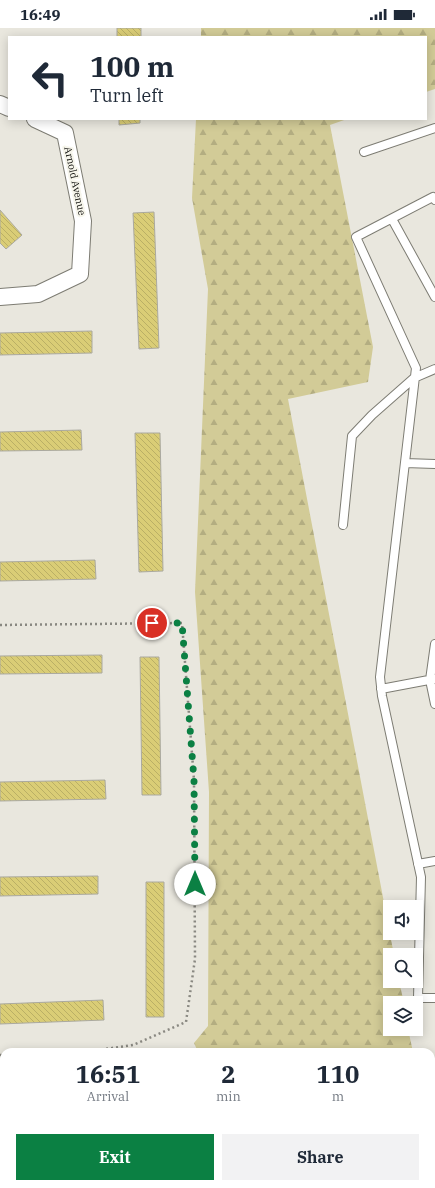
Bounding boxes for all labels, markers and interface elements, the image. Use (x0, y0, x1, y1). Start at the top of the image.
text: 16:49 (20, 5, 61, 24)
text: 100 m (90, 48, 174, 85)
icon: left (24, 52, 76, 104)
text: Turn left (90, 84, 164, 107)
street label: Arnold Avenue (61, 145, 89, 217)
pin (135, 606, 169, 640)
icon: arrive (141, 612, 163, 634)
position arrow (174, 863, 216, 905)
map controls (383, 900, 423, 1036)
button: sound (383, 900, 423, 940)
button: search (383, 948, 423, 988)
button: layers (383, 996, 423, 1036)
text: 16:51 (76, 1058, 140, 1090)
text: 2 (221, 1058, 236, 1090)
text: 110 (316, 1058, 359, 1090)
text: Arrival (87, 1088, 129, 1105)
text: min (216, 1088, 241, 1105)
text: m (332, 1088, 344, 1105)
button: Exit (16, 1134, 214, 1180)
button: Share (222, 1134, 419, 1180)

